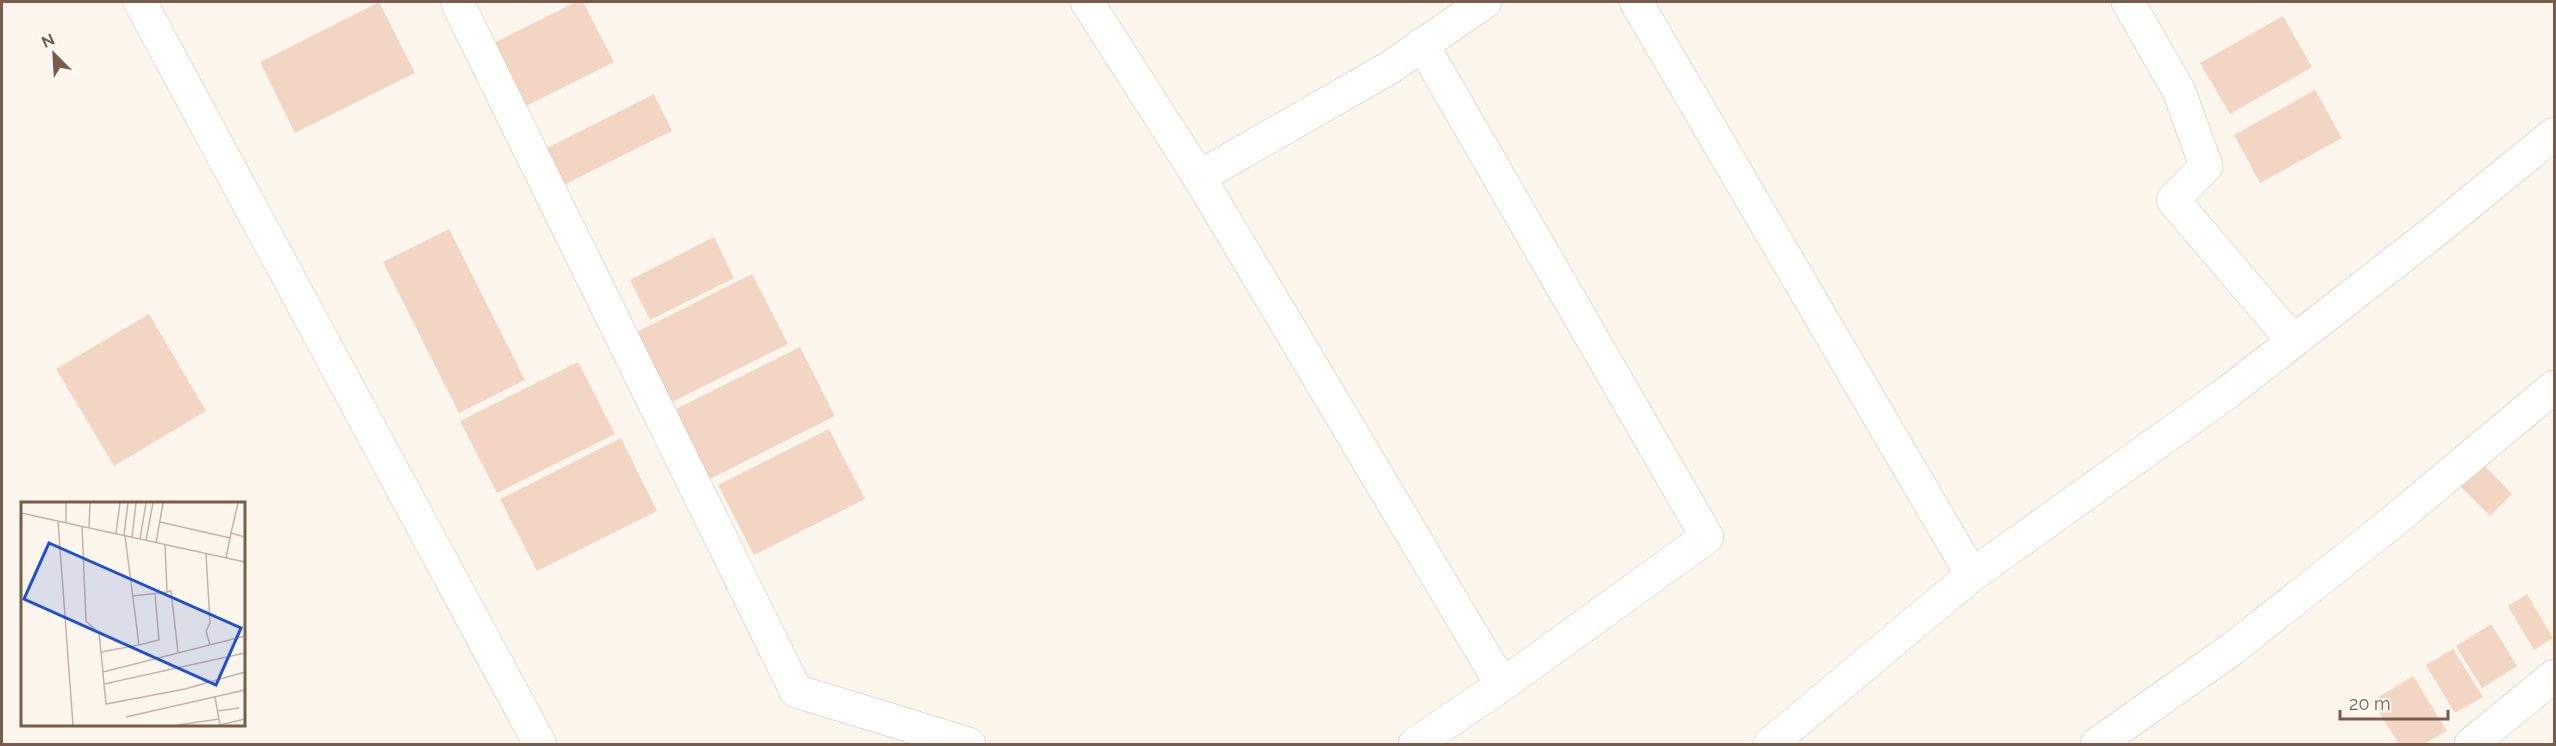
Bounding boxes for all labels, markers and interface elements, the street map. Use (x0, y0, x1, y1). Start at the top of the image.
north arrow (24, 24, 84, 84)
text: N (39, 30, 58, 52)
inset map (21, 502, 244, 725)
scale bar (2340, 683, 2448, 721)
text: 20 m (2349, 693, 2391, 714)

